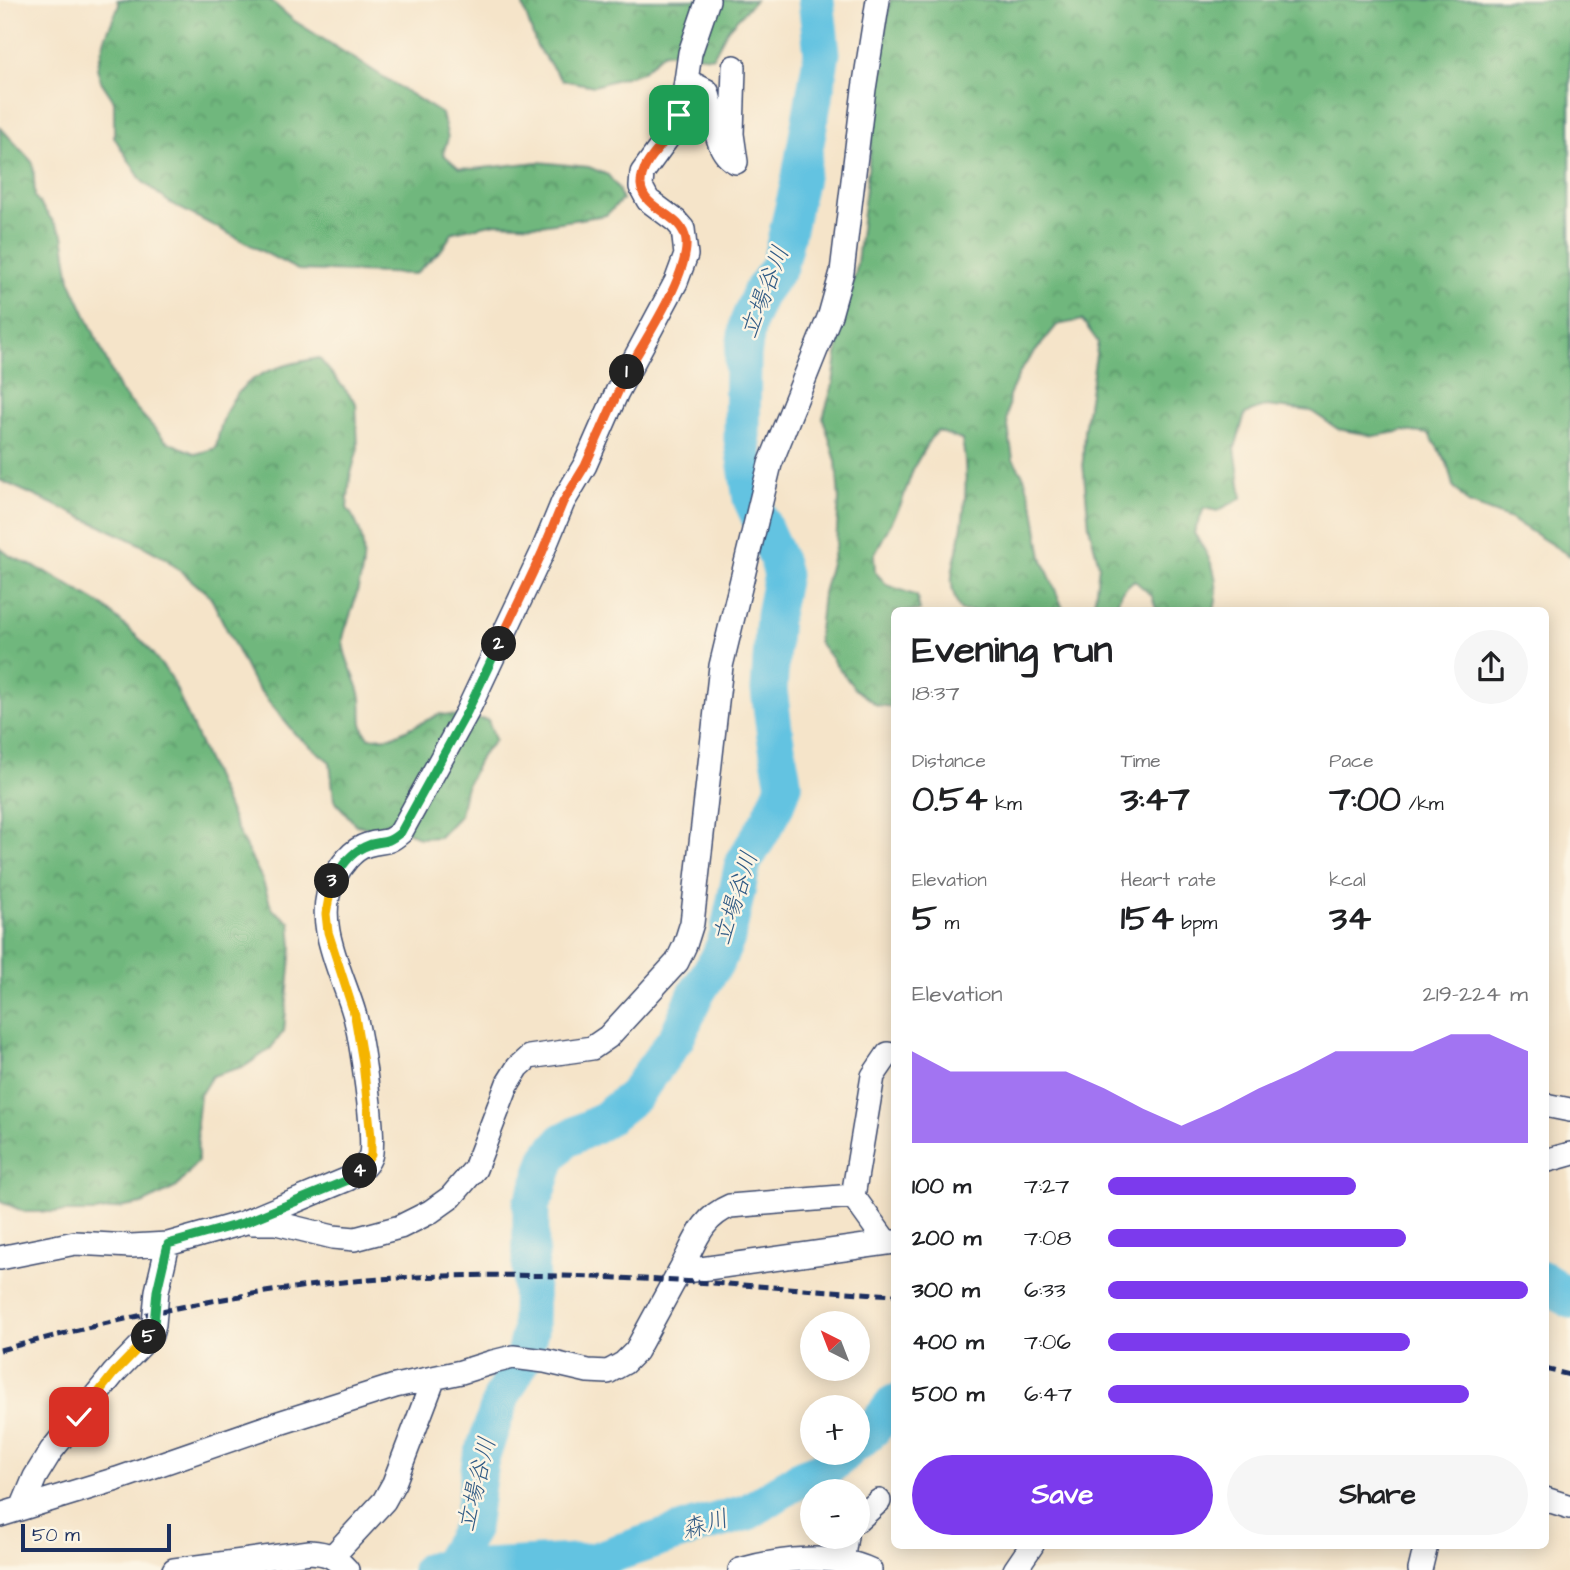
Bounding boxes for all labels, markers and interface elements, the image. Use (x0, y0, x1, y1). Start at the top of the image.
pin (649, 85, 709, 145)
icon: arrive (660, 96, 698, 134)
water label: 立場谷川 (732, 241, 798, 343)
pin: 1 (610, 354, 644, 390)
text: 1 (625, 358, 628, 385)
text: Evening run (912, 625, 1113, 677)
pin: 2 (482, 626, 516, 662)
text: 2 (493, 630, 504, 657)
button: share (1454, 630, 1528, 704)
text: 18:37 (912, 677, 960, 709)
text: Distance (912, 748, 986, 775)
text: Time (1121, 748, 1160, 775)
text: Pace (1329, 748, 1373, 775)
text: 0.54 (912, 775, 988, 824)
text: 3:47 (1121, 775, 1190, 824)
text: 7:00 (1329, 775, 1401, 824)
text: km (988, 791, 1022, 818)
text: /km (1401, 791, 1444, 818)
water label: 立場谷川 (705, 847, 767, 949)
pin: 3 (314, 864, 350, 898)
text: 3 (327, 867, 336, 894)
text: Elevation (912, 867, 987, 894)
text: Heart rate (1121, 867, 1216, 894)
text: kcal (1329, 867, 1366, 894)
text: 5 (912, 894, 937, 943)
text: 154 (1121, 894, 1174, 943)
text: 34 (1329, 894, 1371, 943)
text: m (937, 910, 959, 937)
text: bpm (1174, 910, 1217, 937)
text: Elevation (912, 978, 1003, 1010)
text: 219–224 m (1423, 978, 1528, 1010)
pin: 4 (342, 1154, 378, 1188)
text: 4 (353, 1157, 366, 1184)
text: 100 m (912, 1170, 971, 1202)
text: 7:27 (1024, 1170, 1069, 1202)
text: 200 m (912, 1222, 981, 1254)
text: 7:08 (1024, 1222, 1071, 1254)
text: 300 m (912, 1274, 980, 1306)
text: 6:33 (1024, 1274, 1066, 1306)
north arrow (800, 1311, 870, 1381)
map controls (800, 1311, 870, 1549)
pin: 5 (132, 1320, 166, 1354)
text: 5 (142, 1323, 155, 1350)
text: 400 m (912, 1326, 984, 1358)
text: 7:06 (1024, 1326, 1071, 1358)
text: 500 m (912, 1378, 984, 1410)
text: 6:47 (1024, 1378, 1072, 1410)
pin (49, 1387, 109, 1447)
button: + (800, 1395, 870, 1465)
icon: check (60, 1398, 98, 1436)
water label: 立場谷川 (449, 1433, 505, 1535)
button: Save (912, 1455, 1213, 1535)
button: Share (1227, 1455, 1528, 1535)
button: − (800, 1479, 870, 1549)
water label: 森川 (677, 1502, 733, 1548)
scale bar (21, 1521, 172, 1553)
text: 50 m (32, 1522, 80, 1549)

